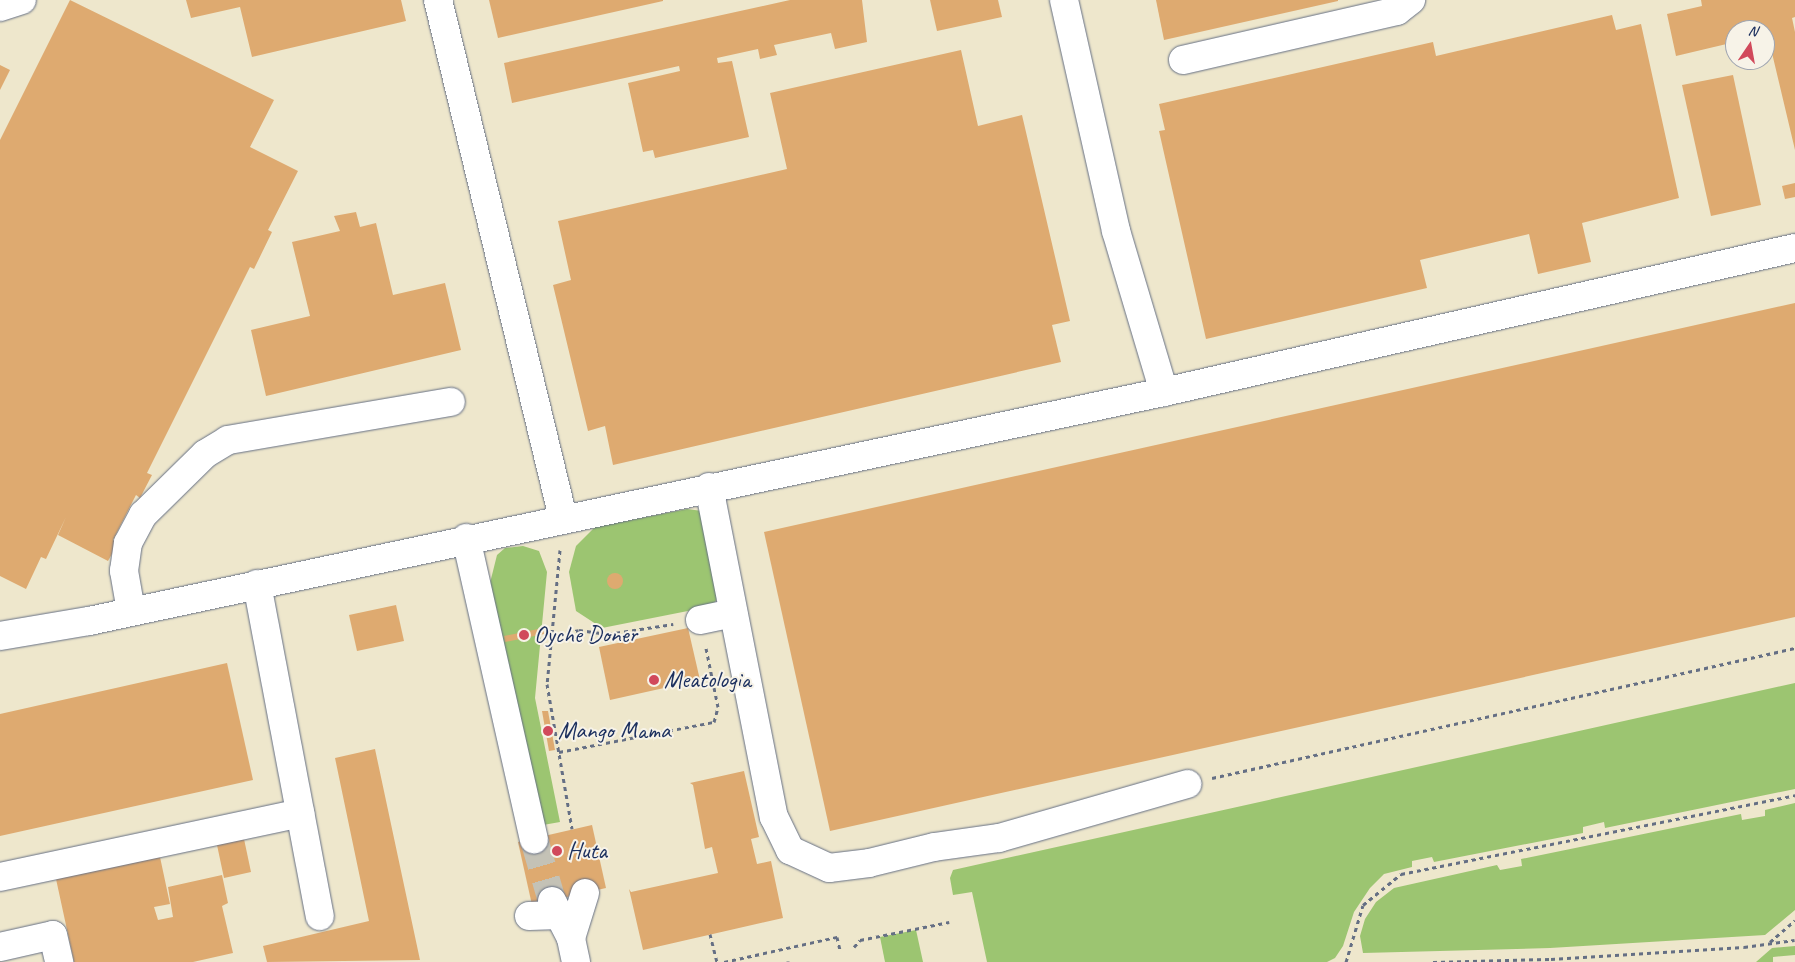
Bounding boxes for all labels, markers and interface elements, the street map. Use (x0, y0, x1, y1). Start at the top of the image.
north arrow (1725, 20, 1775, 70)
text: N (1747, 22, 1759, 40)
place label: Oyche Doner (534, 621, 637, 649)
marker: Oyche Doner (518, 629, 530, 641)
place label: Meatologia (664, 666, 750, 694)
marker: Meatologia (648, 674, 660, 686)
place label: Mango Mama (558, 717, 670, 745)
marker: Mango Mama (542, 725, 554, 737)
place label: Huta (567, 837, 607, 865)
marker: Huta (551, 845, 563, 857)

